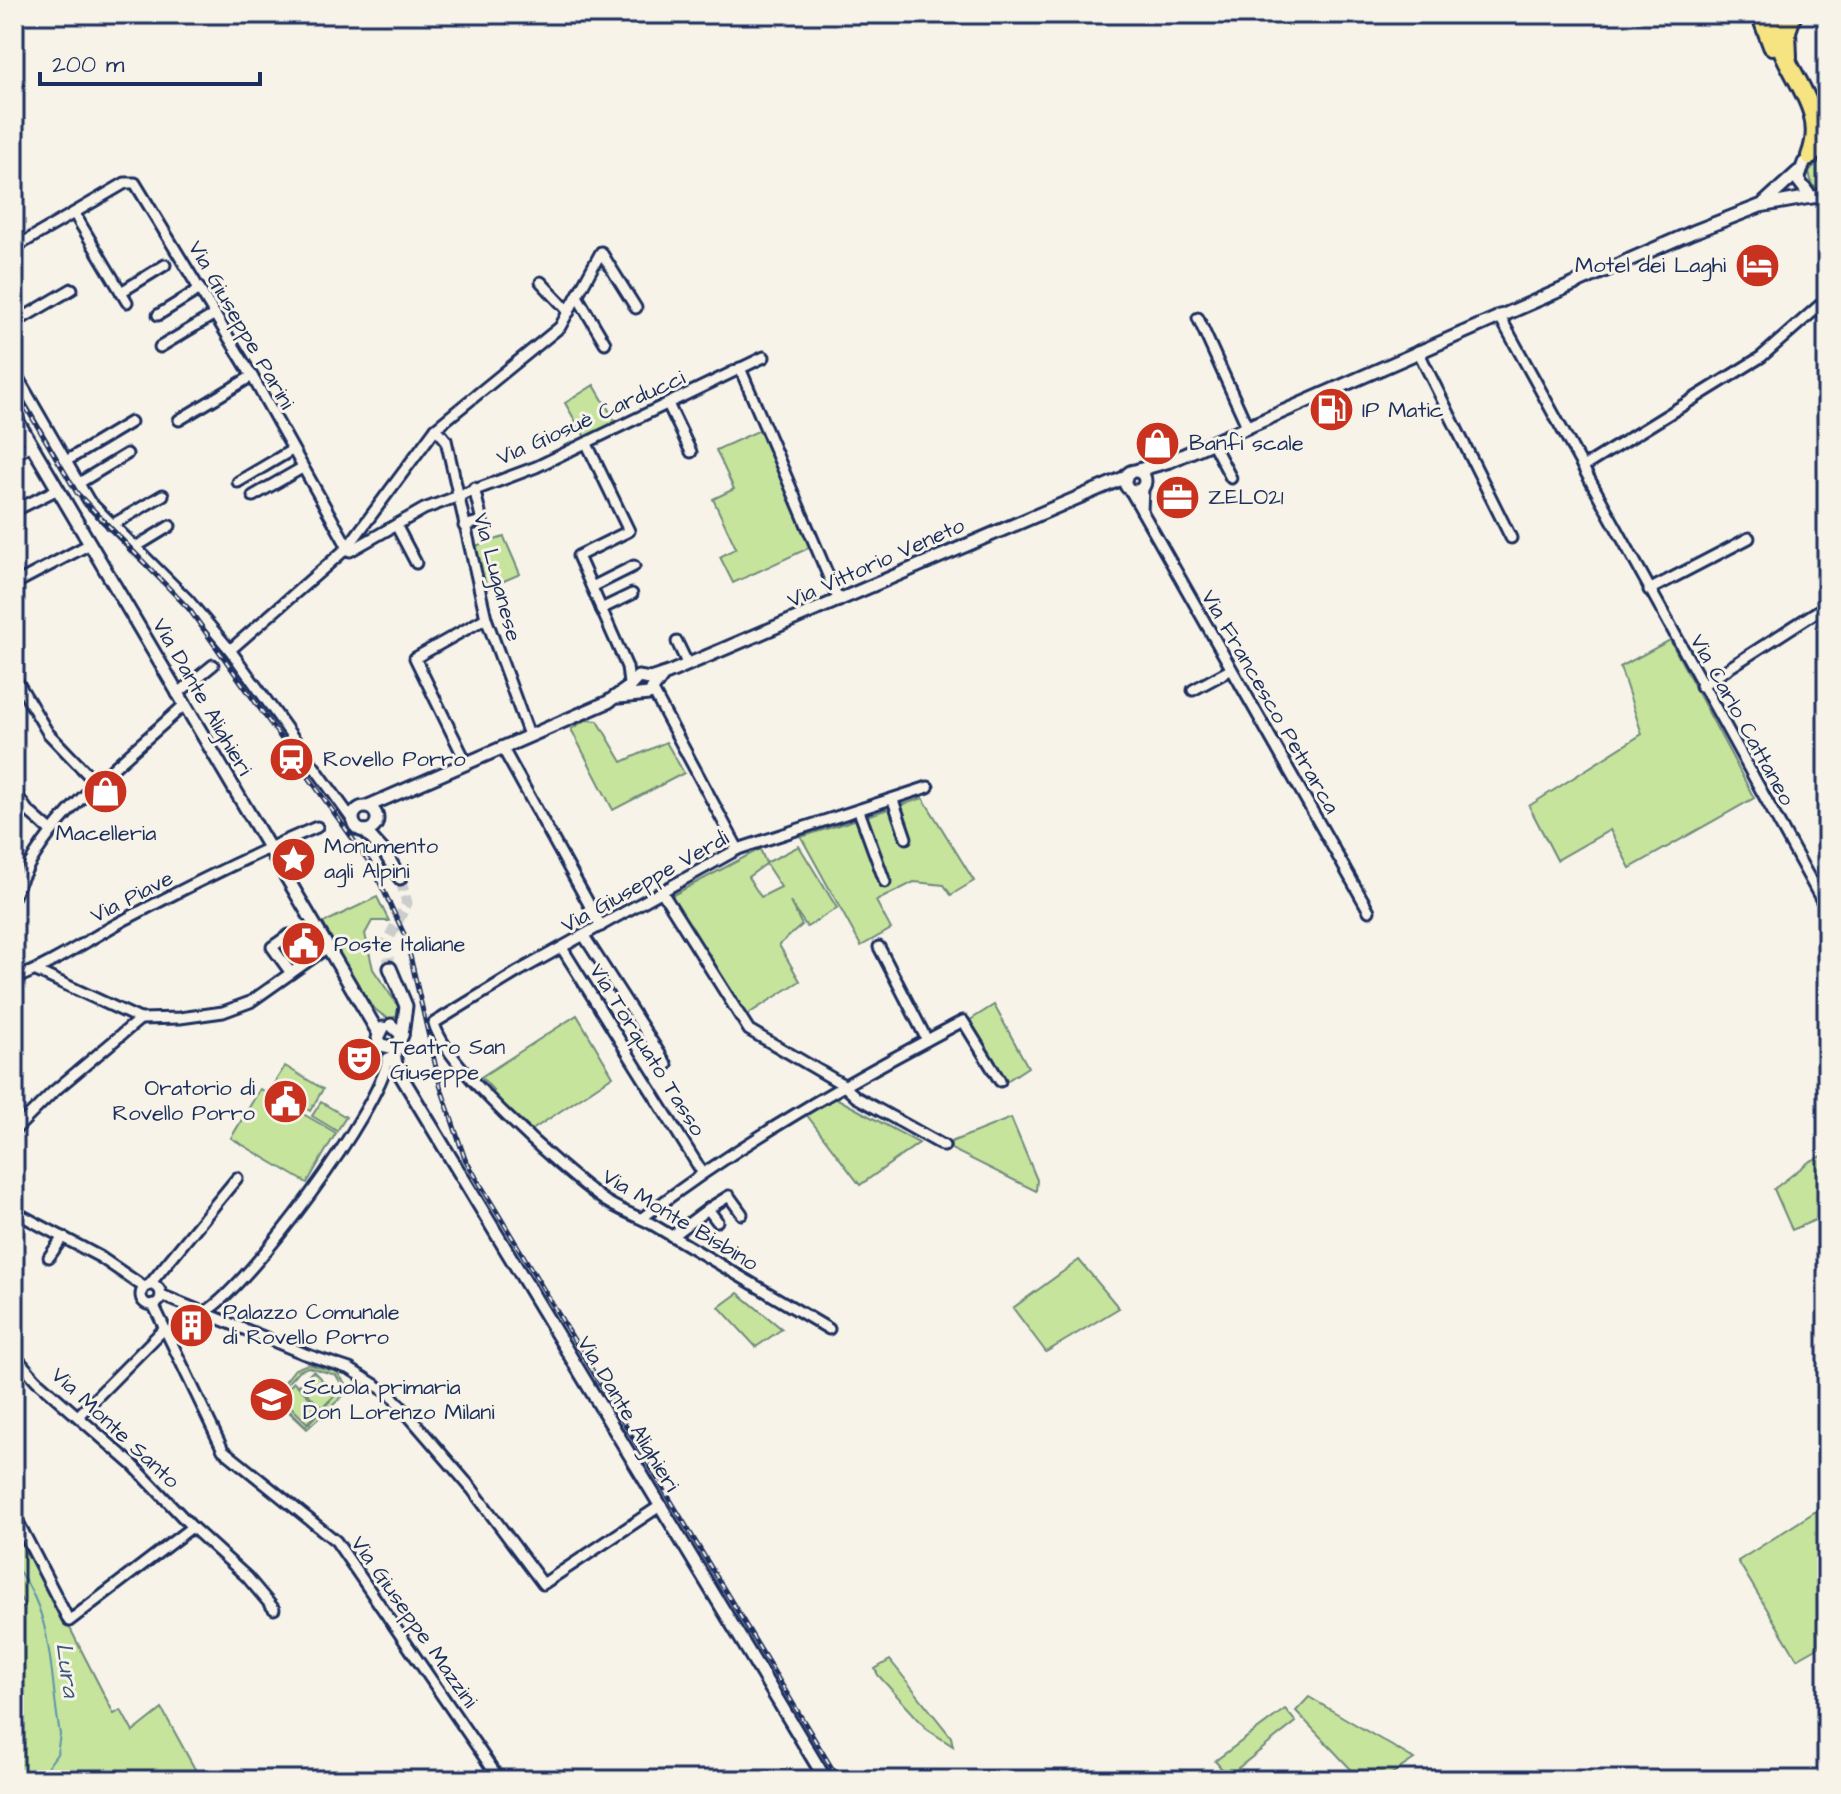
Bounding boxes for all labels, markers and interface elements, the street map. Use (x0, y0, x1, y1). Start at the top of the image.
scale bar (40, 36, 260, 86)
text: 200 m (52, 48, 125, 82)
street label: Via Giuseppe Parini (180, 235, 302, 415)
hotel icon: Motel dei Laghi (1733, 241, 1781, 289)
place label: Motel dei Laghi (1575, 250, 1726, 282)
street label: Via Giosuè Carducci (492, 362, 690, 474)
fuel station icon: IP Matic (1307, 386, 1355, 434)
place label: IP Matic (1362, 395, 1444, 426)
shop icon: Banfi scale (1134, 419, 1182, 467)
place label: Banfi scale (1189, 428, 1304, 459)
office icon: ZELO21 (1153, 473, 1201, 521)
place label: ZELO21 (1208, 482, 1284, 513)
street label: Via Luganese (464, 509, 529, 645)
street label: Via Vittorio Veneto (782, 510, 970, 616)
street label: Via Francesco Petrarca (1193, 584, 1347, 820)
street label: Via Dante Alighieri (143, 613, 260, 782)
street label: Via Carlo Cattaneo (1682, 629, 1802, 812)
station icon: Rovello Porro (268, 735, 316, 783)
place label: Rovello Porro (323, 744, 466, 775)
shop icon: Macelleria (82, 768, 130, 816)
place label: Macelleria (56, 818, 156, 849)
street label: Via Giuseppe Verdi (556, 823, 734, 941)
place label: Monumento agli Alpini (324, 831, 439, 888)
place icon: Monumento agli Alpini (269, 835, 317, 883)
street label: Via Piave (85, 863, 179, 931)
public building icon: Poste Italiane (279, 920, 327, 968)
place label: Poste Italiane (334, 929, 465, 960)
street label: Via Torquato Tasso (581, 958, 713, 1143)
place label: Teatro San Giuseppe (390, 1032, 505, 1088)
theatre icon: Teatro San Giuseppe (335, 1036, 383, 1084)
place label: Oratorio di Rovello Porro (112, 1073, 256, 1129)
public building icon: Oratorio di Rovello Porro (262, 1077, 310, 1125)
street label: Via Monte Bisbino (596, 1161, 765, 1279)
place label: Palazzo Comunale di Rovello Porro (223, 1297, 400, 1353)
building icon: Palazzo Comunale di Rovello Porro (168, 1301, 216, 1349)
street label: Via Dante Alighieri (568, 1330, 687, 1498)
street label: Via Monte Santo (44, 1360, 187, 1496)
place label: Scuola primaria Don Lorenzo Milani (303, 1372, 495, 1428)
school or university icon: Scuola primaria Don Lorenzo Milani (248, 1376, 296, 1424)
street label: Via Giuseppe Mazzini (343, 1530, 485, 1714)
water label: Lura (46, 1641, 88, 1701)

